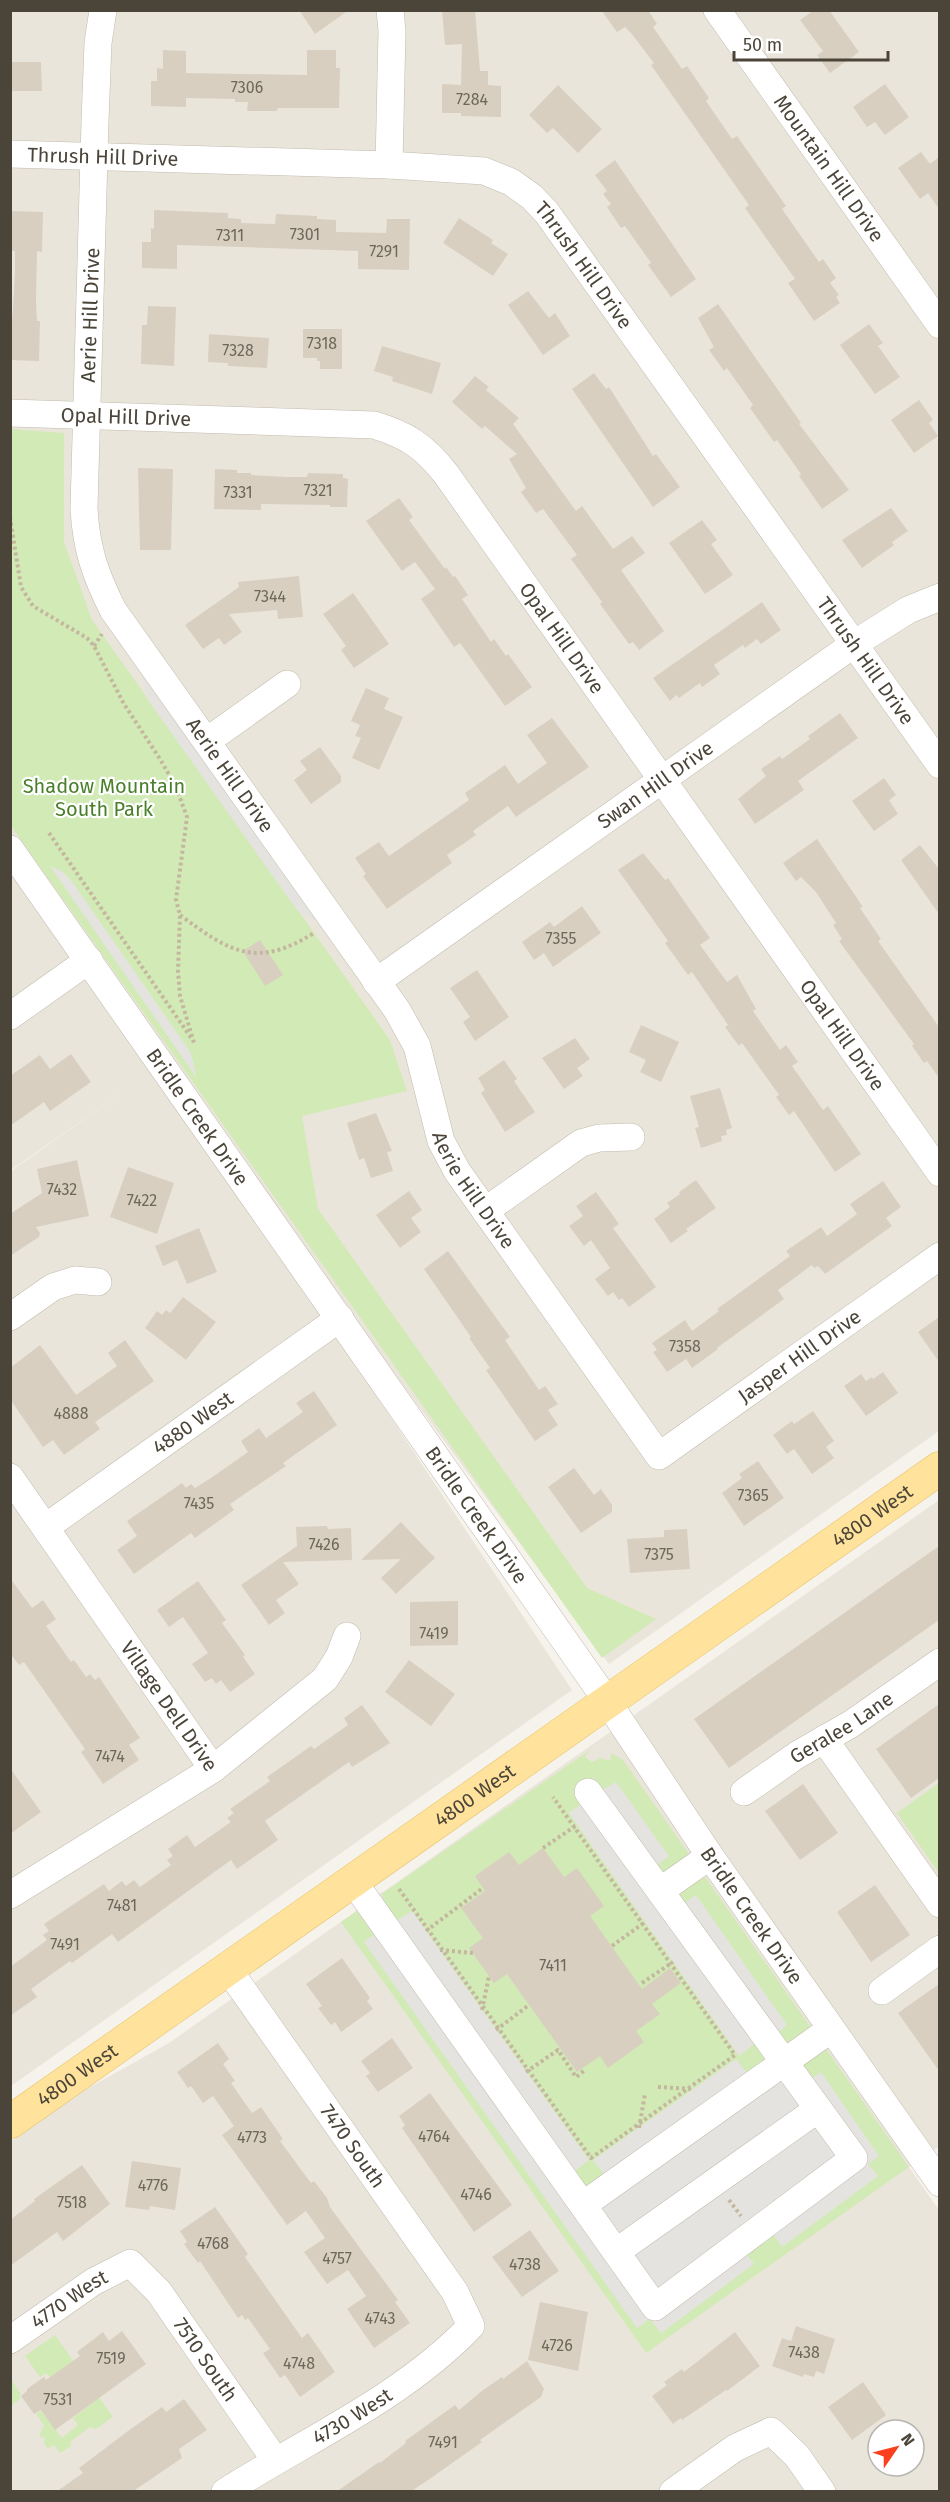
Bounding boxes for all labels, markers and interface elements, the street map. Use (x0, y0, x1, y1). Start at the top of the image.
scale bar (734, 24, 888, 62)
text: 50 m (743, 34, 782, 56)
house number: 7306 (231, 78, 263, 97)
house number: 7284 (456, 90, 489, 109)
street label: Mountain Hill Drive (769, 90, 889, 247)
street label: Thrush Hill Drive (27, 143, 179, 171)
street label: Thrush Hill Drive (530, 196, 638, 333)
house number: 7301 (290, 225, 320, 244)
house number: 7311 (216, 226, 244, 245)
house number: 7291 (369, 242, 399, 261)
street label: Aerie Hill Drive (76, 247, 104, 383)
house number: 7318 (307, 334, 337, 353)
house number: 7328 (222, 341, 254, 360)
street label: Opal Hill Drive (60, 403, 192, 431)
house number: 7321 (303, 481, 333, 500)
house number: 7331 (223, 483, 253, 502)
street label: Opal Hill Drive (514, 578, 609, 698)
house number: 7344 (254, 587, 286, 606)
street label: Thrush Hill Drive (812, 592, 919, 729)
street label: Aerie Hill Drive (181, 713, 279, 837)
street label: Swan Hill Drive (593, 735, 718, 834)
park label: Shadow Mountain South Park (23, 774, 185, 821)
house number: 7355 (546, 929, 576, 948)
street label: Opal Hill Drive (795, 975, 890, 1095)
street label: Bridle Creek Drive (141, 1044, 254, 1190)
street label: Aerie Hill Drive (427, 1129, 520, 1253)
house number: 7432 (47, 1180, 77, 1199)
house number: 7422 (127, 1191, 157, 1210)
street label: Jasper Hill Drive (733, 1304, 866, 1408)
house number: 7358 (669, 1337, 701, 1356)
street label: 4880 West (148, 1386, 238, 1459)
house number: 4888 (54, 1404, 89, 1423)
street label: Bridle Creek Drive (420, 1442, 533, 1588)
street label: 4800 West (827, 1479, 918, 1552)
house number: 7365 (737, 1486, 769, 1505)
house number: 7435 (184, 1494, 214, 1513)
house number: 7426 (308, 1535, 340, 1554)
house number: 7375 (644, 1545, 674, 1564)
house number: 7419 (419, 1624, 449, 1643)
street label: Village Dell Drive (116, 1636, 223, 1776)
street label: Geralee Lane (785, 1686, 898, 1768)
house number: 7474 (95, 1747, 125, 1766)
street label: 4800 West (430, 1758, 520, 1832)
street label: Bridle Creek Drive (695, 1842, 808, 1988)
house number: 7481 (107, 1896, 137, 1915)
house number: 7491 (50, 1935, 80, 1954)
house number: 7411 (539, 1956, 567, 1975)
street label: 4800 West (32, 2038, 123, 2111)
street label: 7470 South (315, 2100, 391, 2192)
house number: 4764 (418, 2127, 450, 2146)
house number: 4773 (237, 2128, 267, 2147)
house number: 4776 (138, 2176, 168, 2195)
house number: 4746 (460, 2185, 492, 2204)
house number: 7518 (57, 2193, 87, 2212)
house number: 4768 (197, 2234, 229, 2253)
house number: 4757 (322, 2249, 352, 2268)
house number: 4738 (509, 2255, 541, 2274)
street label: 4770 West (26, 2264, 112, 2334)
house number: 4743 (365, 2309, 395, 2328)
street label: 7510 South (169, 2313, 243, 2406)
house number: 4726 (541, 2336, 573, 2355)
house number: 7438 (788, 2343, 820, 2362)
house number: 7519 (96, 2349, 126, 2368)
house number: 4748 (283, 2354, 315, 2373)
street label: 4730 West (308, 2382, 397, 2450)
house number: 7531 (43, 2390, 73, 2409)
north arrow (866, 2418, 926, 2478)
text: N (897, 2430, 919, 2449)
house number: 7491 (428, 2433, 458, 2452)

